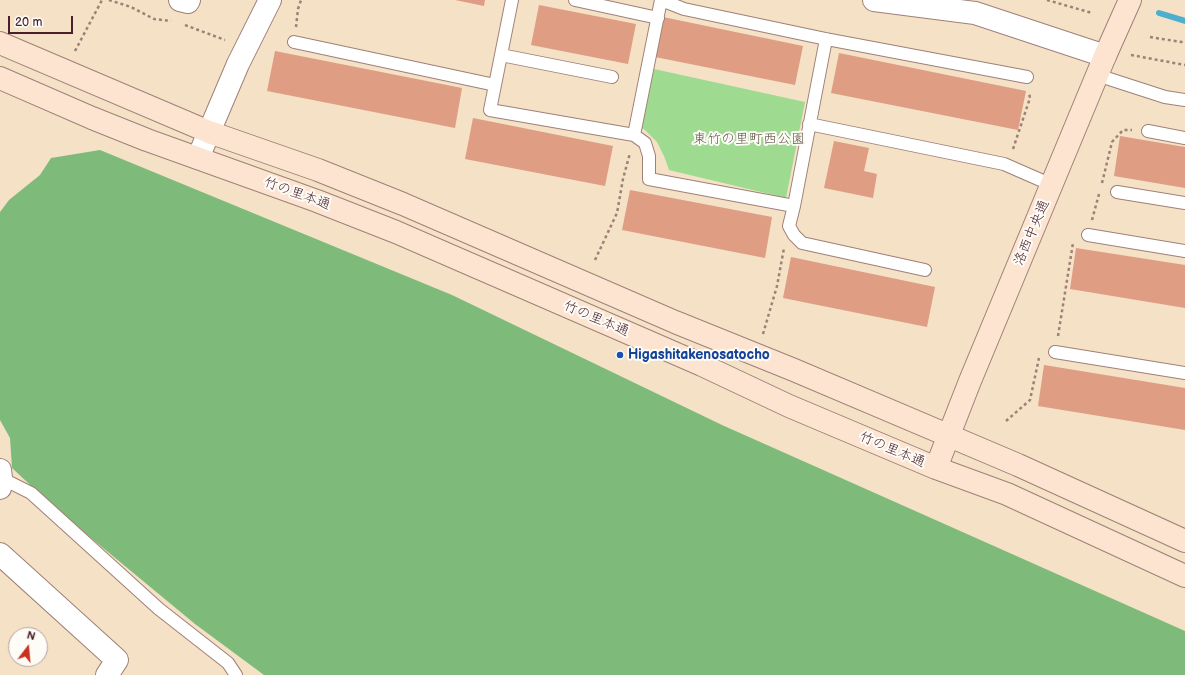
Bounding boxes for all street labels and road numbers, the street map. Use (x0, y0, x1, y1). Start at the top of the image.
street label: 竹の里本通 (261, 174, 333, 214)
street label: 洛西中央通 (1011, 198, 1053, 268)
street label: 竹の里本通 (561, 298, 631, 340)
street label: 竹の里本通 (857, 429, 927, 471)

